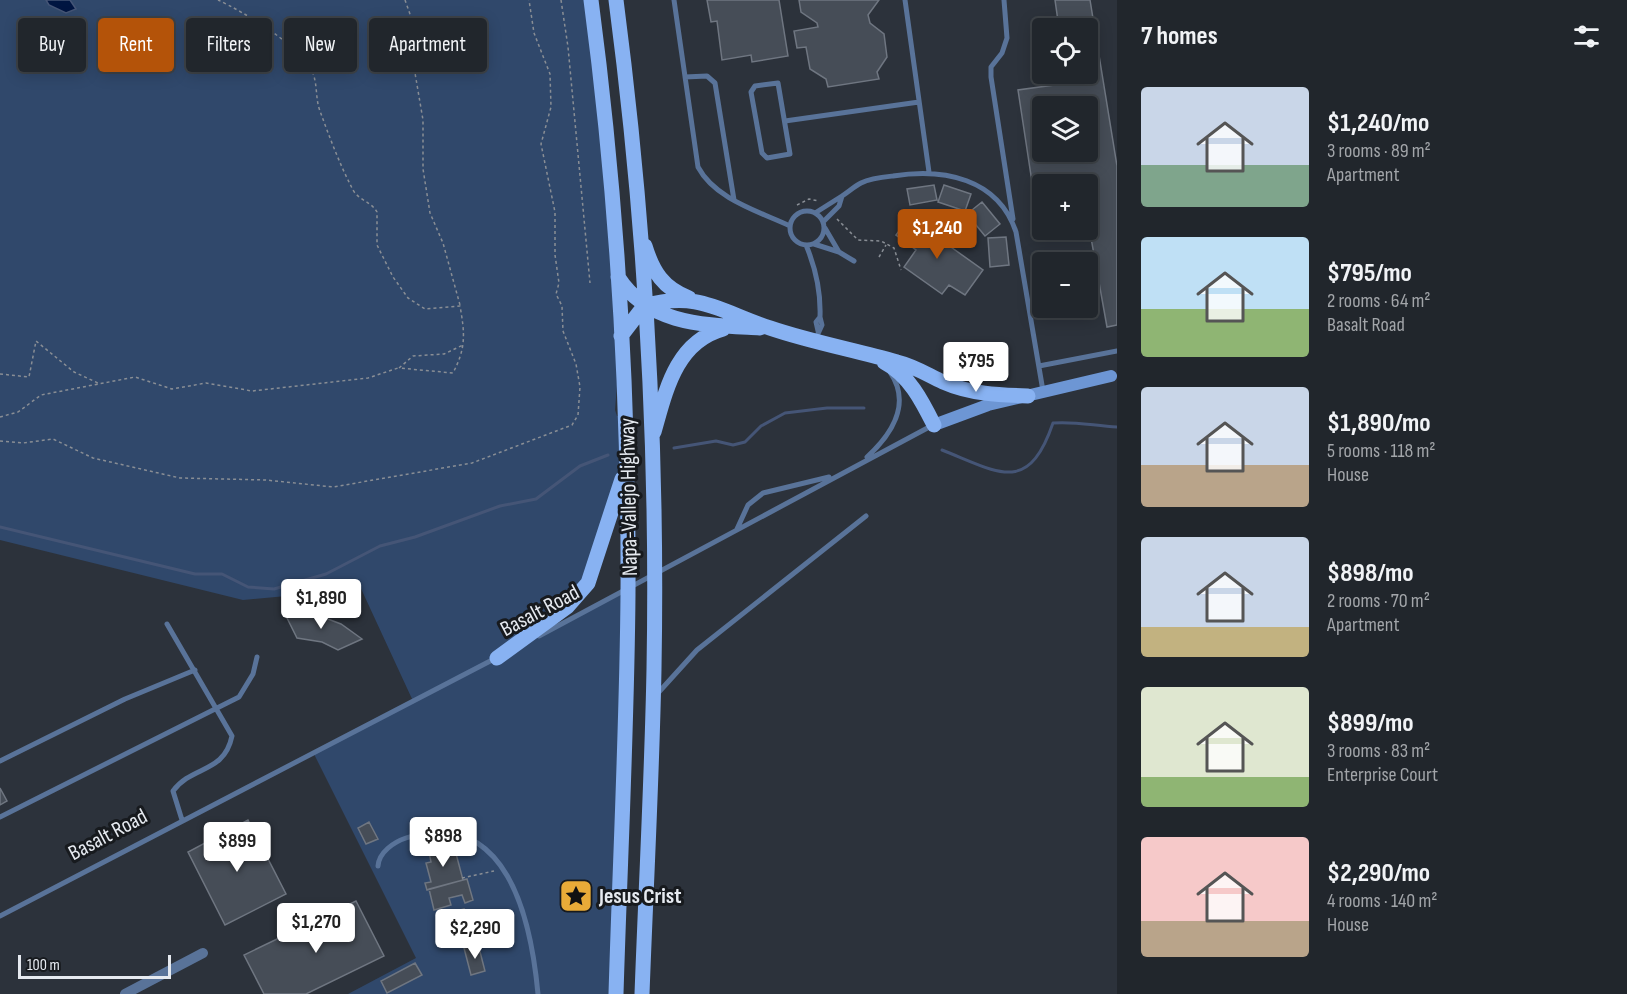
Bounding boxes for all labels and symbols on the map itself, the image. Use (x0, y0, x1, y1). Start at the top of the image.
pin: $1,240 (888, 209, 986, 260)
pin: $795 (940, 342, 1012, 393)
street label: Napa-Vallejo Highway (614, 417, 644, 576)
pin: $1,890 (272, 579, 370, 630)
street label: Basalt Road (496, 579, 584, 643)
street label: Basalt Road (64, 803, 152, 867)
pin: $898 (407, 817, 479, 868)
pin: $899 (201, 822, 273, 873)
place icon: Jesus Crist (558, 878, 594, 914)
place label: Jesus Crist (598, 883, 681, 910)
pin: $1,270 (267, 903, 365, 954)
pin: $2,290 (426, 909, 524, 960)
scale bar (18, 952, 171, 980)

